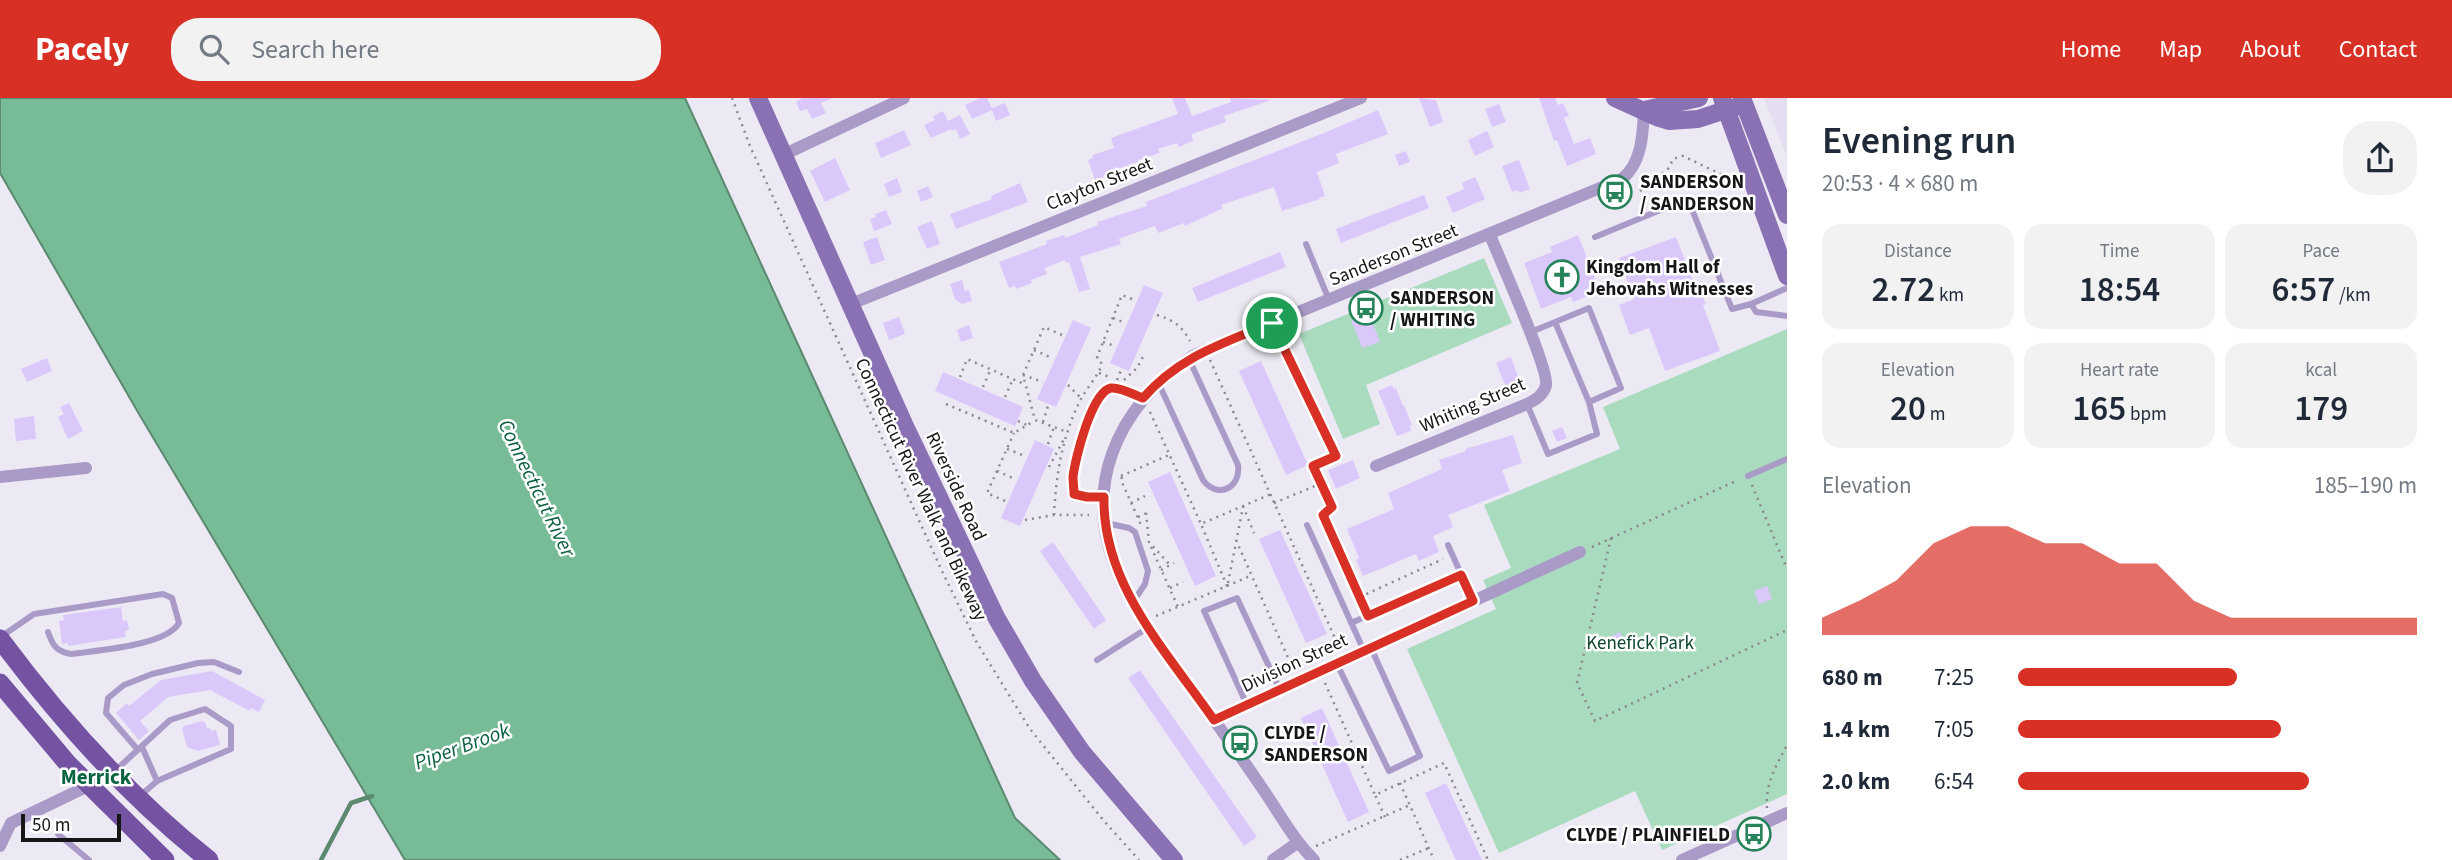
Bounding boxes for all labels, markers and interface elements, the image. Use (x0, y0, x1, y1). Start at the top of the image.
search box (171, 18, 661, 81)
text: Pacely (35, 26, 129, 73)
icon: search (195, 30, 233, 68)
text: Search here (251, 31, 379, 68)
text: Home (2061, 32, 2121, 67)
text: Map (2159, 32, 2202, 67)
text: About (2240, 32, 2301, 67)
text: Contact (2339, 32, 2417, 67)
text: Evening run (1822, 114, 2016, 168)
button: share (2343, 121, 2417, 195)
street label: Clayton Street (1042, 151, 1157, 218)
text: 20:53 · 4 × 680 m (1822, 167, 1978, 200)
place label: SANDERSON / SANDERSON (1640, 169, 1754, 218)
bus stop icon: SANDERSON / SANDERSON (1596, 173, 1634, 211)
street label: Sanderson Street (1325, 217, 1463, 294)
text: Distance (1884, 238, 1952, 265)
text: Time (2099, 238, 2140, 265)
text: Pace (2303, 238, 2340, 265)
place label: Kingdom Hall of Jehovahs Witnesses (1586, 254, 1753, 303)
church icon: Kingdom Hall of Jehovahs Witnesses (1543, 258, 1581, 296)
text: 2.72 (1872, 265, 1935, 315)
text: 18:54 (2079, 265, 2160, 315)
text: 6:57 (2272, 265, 2335, 315)
text: km (1935, 282, 1964, 309)
text: /km (2335, 282, 2371, 309)
place label: SANDERSON / WHITING (1390, 285, 1494, 334)
bus stop icon: SANDERSON / WHITING (1347, 289, 1385, 327)
pin (1242, 293, 1302, 353)
icon: arrive (1253, 304, 1291, 342)
street label: Connecticut River Walk and Bikeway (848, 354, 994, 626)
text: Elevation (1881, 357, 1955, 384)
text: Heart rate (2080, 357, 2159, 384)
text: kcal (2305, 357, 2337, 384)
street label: Whiting Street (1416, 371, 1530, 440)
text: 20 (1890, 384, 1926, 434)
text: 165 (2072, 384, 2126, 434)
text: 179 (2294, 384, 2348, 434)
text: m (1926, 401, 1946, 428)
text: bpm (2126, 401, 2167, 428)
water label: Connecticut River (491, 414, 584, 563)
street label: Riverside Road (919, 428, 993, 546)
text: Elevation (1822, 469, 1912, 502)
text: 185–190 m (2314, 469, 2417, 502)
street label: Division Street (1237, 627, 1353, 700)
park label: Kenefick Park (1586, 630, 1694, 657)
text: 680 m (1822, 661, 1883, 694)
text: 7:25 (1934, 661, 1974, 694)
text: 1.4 km (1822, 713, 1890, 746)
text: 7:05 (1934, 713, 1974, 746)
water label: Piper Brook (410, 715, 515, 777)
place label: CLYDE / SANDERSON (1264, 720, 1368, 769)
bus stop icon: CLYDE / SANDERSON (1221, 724, 1259, 762)
district label: Merrick (61, 762, 132, 792)
text: 2.0 km (1822, 765, 1890, 798)
text: 6:54 (1934, 765, 1974, 798)
scale bar (21, 811, 121, 843)
text: 50 m (32, 812, 70, 839)
bus stop icon: CLYDE / PLAINFIELD (1735, 815, 1773, 853)
place label: CLYDE / PLAINFIELD (1566, 822, 1730, 849)

